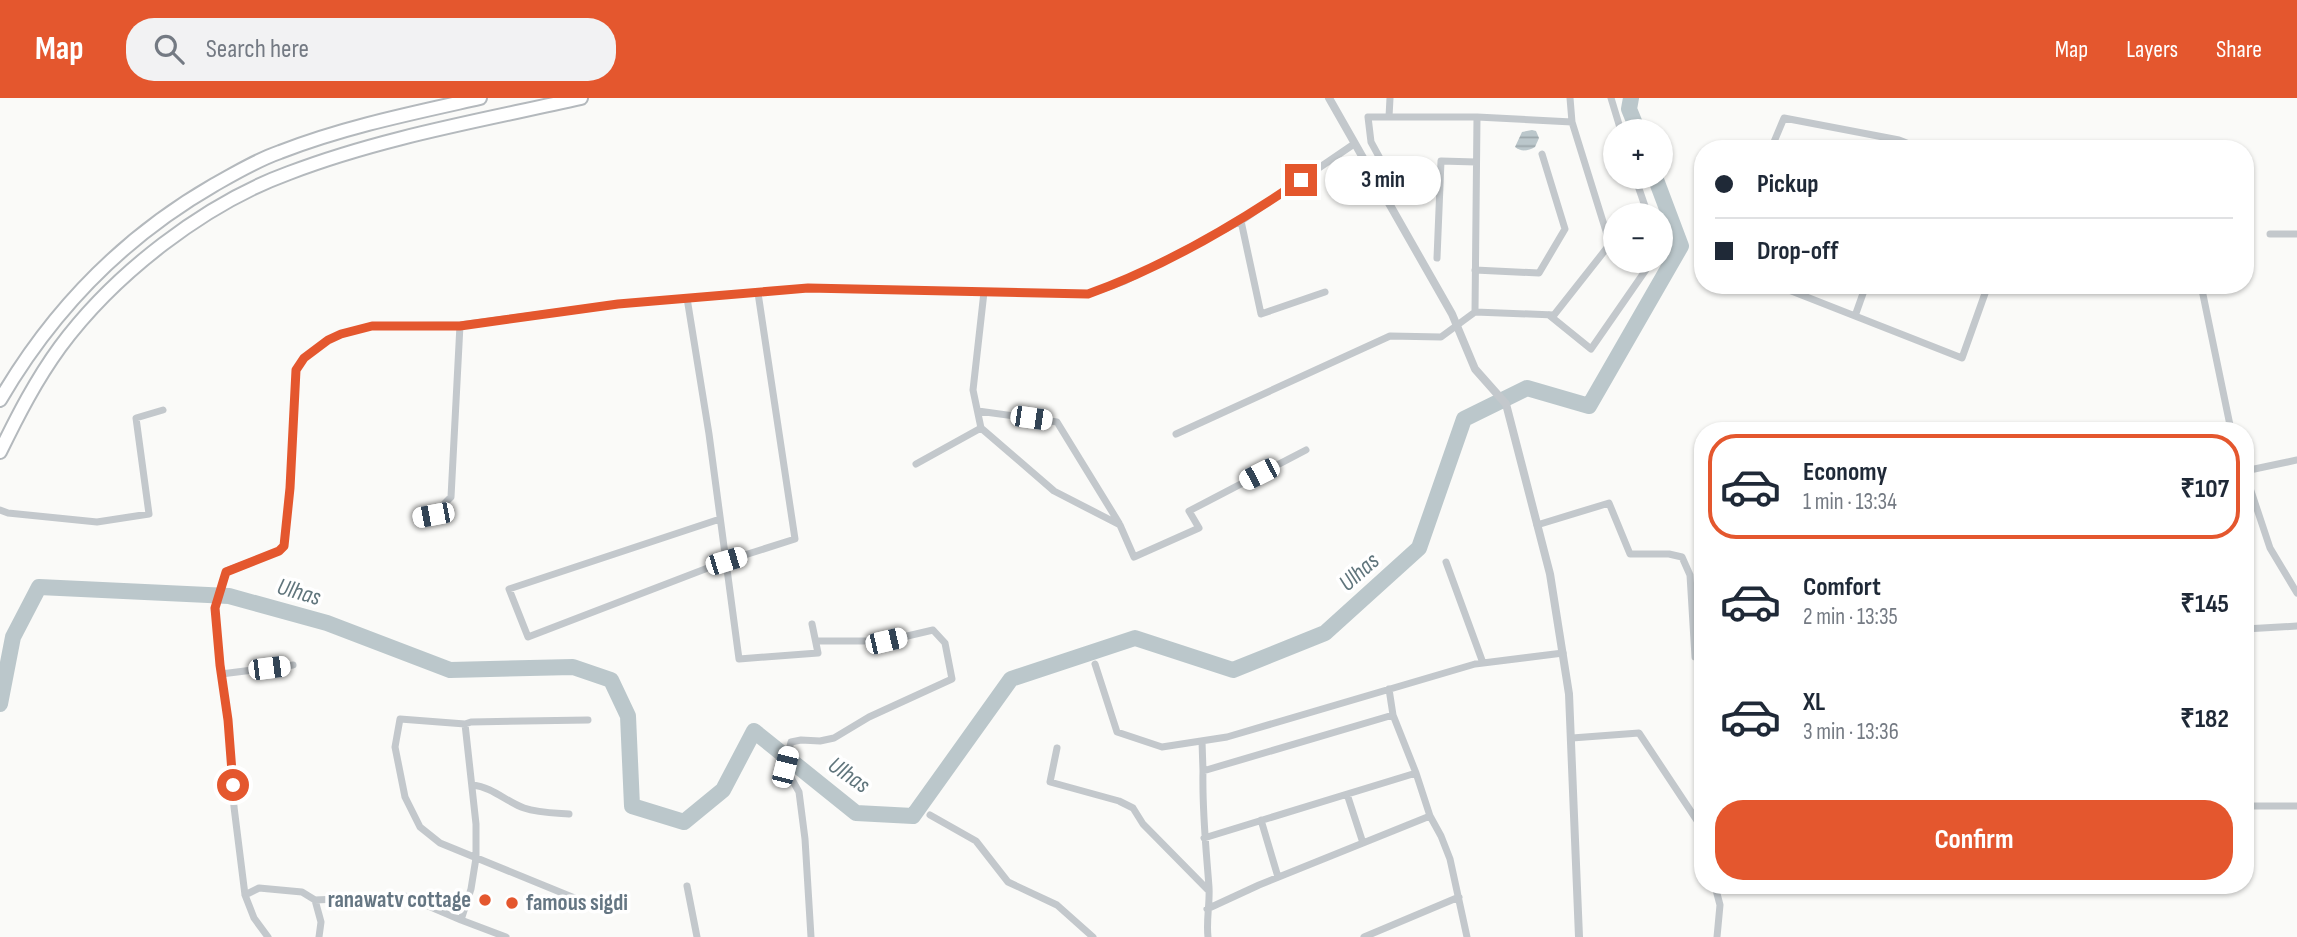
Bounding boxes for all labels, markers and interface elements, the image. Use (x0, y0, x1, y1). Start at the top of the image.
search box (126, 18, 616, 81)
text: Map (35, 29, 84, 69)
icon: search (150, 30, 188, 68)
text: Search here (206, 34, 309, 65)
text: Map (2055, 35, 2088, 64)
text: Layers (2126, 35, 2178, 64)
text: Share (2216, 35, 2262, 64)
map controls (1603, 119, 1673, 273)
button: + (1603, 119, 1673, 189)
callout: 3 min (1326, 155, 1441, 204)
route end (1285, 164, 1317, 196)
text: 3 min (1361, 166, 1405, 194)
text: Pickup (1757, 169, 1819, 200)
button: − (1603, 203, 1673, 273)
text: Drop-off (1757, 236, 1838, 267)
car (1009, 405, 1054, 431)
car (1236, 455, 1283, 493)
icon: car (1719, 455, 1782, 518)
text: Economy (1803, 457, 1887, 488)
text: ₹107 (2180, 474, 2229, 505)
text: 1 min · 13:34 (1803, 488, 1897, 516)
car (411, 501, 456, 529)
car (703, 545, 750, 577)
water label: Ulhas (1333, 546, 1386, 598)
icon: car (1719, 570, 1782, 633)
water label: Ulhas (274, 572, 325, 612)
text: Comfort (1803, 572, 1881, 603)
text: ₹145 (2180, 589, 2229, 620)
text: 2 min · 13:35 (1803, 603, 1898, 631)
car (864, 626, 909, 656)
car (247, 655, 292, 681)
icon: car (1719, 685, 1782, 748)
text: XL (1803, 687, 1825, 718)
text: ₹182 (2180, 704, 2229, 735)
text: 3 min · 13:36 (1803, 718, 1899, 746)
car (770, 744, 801, 790)
water label: Ulhas (823, 750, 876, 800)
route start (217, 769, 249, 801)
button: Confirm (1715, 800, 2233, 880)
place label: ranawatv cottage (328, 886, 471, 914)
place label: famous sigdi (526, 889, 628, 917)
marker: ranawatv cottage (477, 892, 493, 908)
marker: famous sigdi (504, 895, 520, 911)

